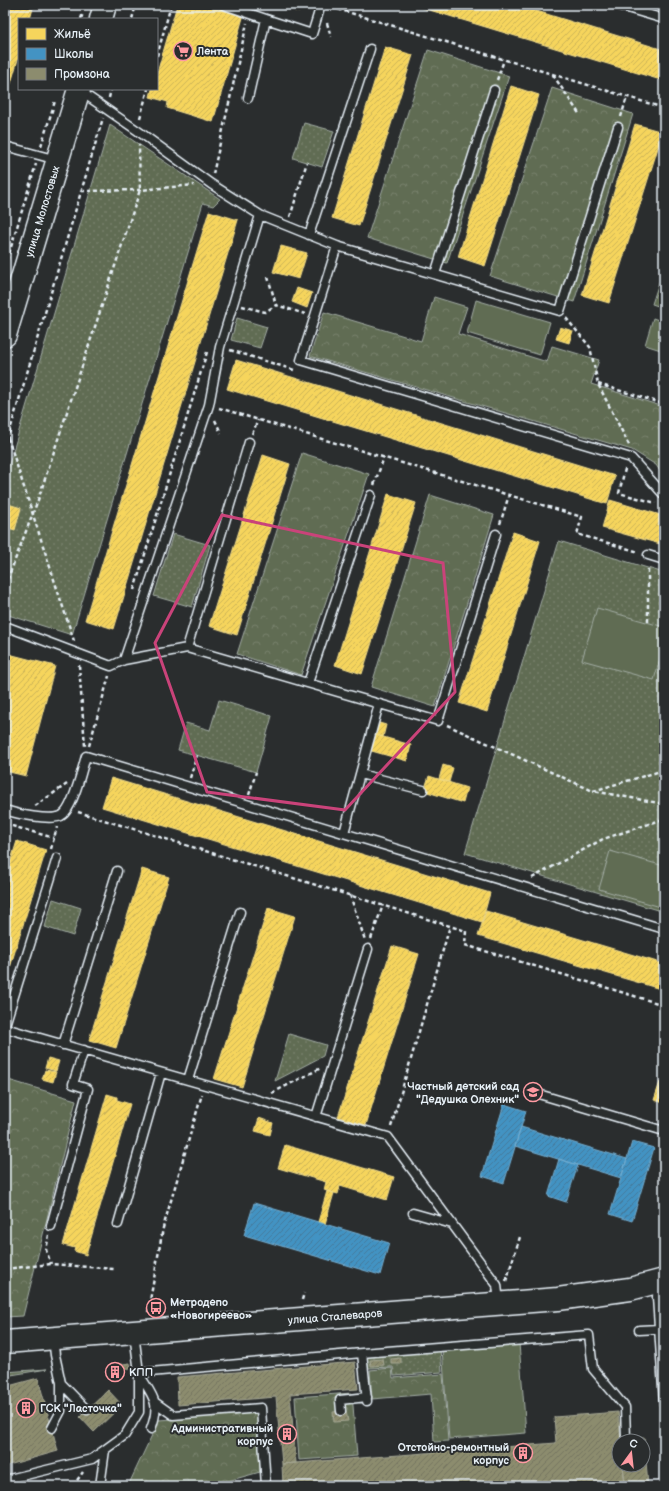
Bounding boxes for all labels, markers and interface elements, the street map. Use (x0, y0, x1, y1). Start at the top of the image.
legend (18, 18, 158, 90)
text: Жильё (54, 27, 91, 42)
supermarket icon: Лента (172, 40, 194, 62)
place label: Лента (196, 45, 229, 58)
text: Школы (54, 47, 93, 62)
text: Промзона (54, 67, 110, 82)
street label: улица Молостовых (23, 164, 63, 259)
place label: Частный детский сад "Дедушка Олехник" (407, 1080, 519, 1106)
school or university icon: Частный детский сад "Дедушка Олехник" (522, 1081, 544, 1103)
place label: Метродепо «Новогиреево» (170, 1296, 252, 1322)
bus stop icon: Метродепо «Новогиреево» (145, 1297, 167, 1319)
street label: улица Сталеваров (287, 1307, 383, 1327)
building icon: КПП (104, 1361, 126, 1383)
place label: КПП (129, 1366, 153, 1379)
building icon: ГСК "Ласточка" (15, 1397, 37, 1419)
place label: ГСК "Ласточка" (40, 1402, 122, 1415)
place label: Административный корпус (170, 1422, 273, 1448)
building icon: Административный корпус (276, 1423, 298, 1445)
north arrow (611, 1433, 651, 1473)
text: С (628, 1437, 639, 1451)
place label: Отстойно-ремонтный корпус (398, 1441, 509, 1467)
building icon: Отстойно-ремонтный корпус (512, 1442, 534, 1464)

